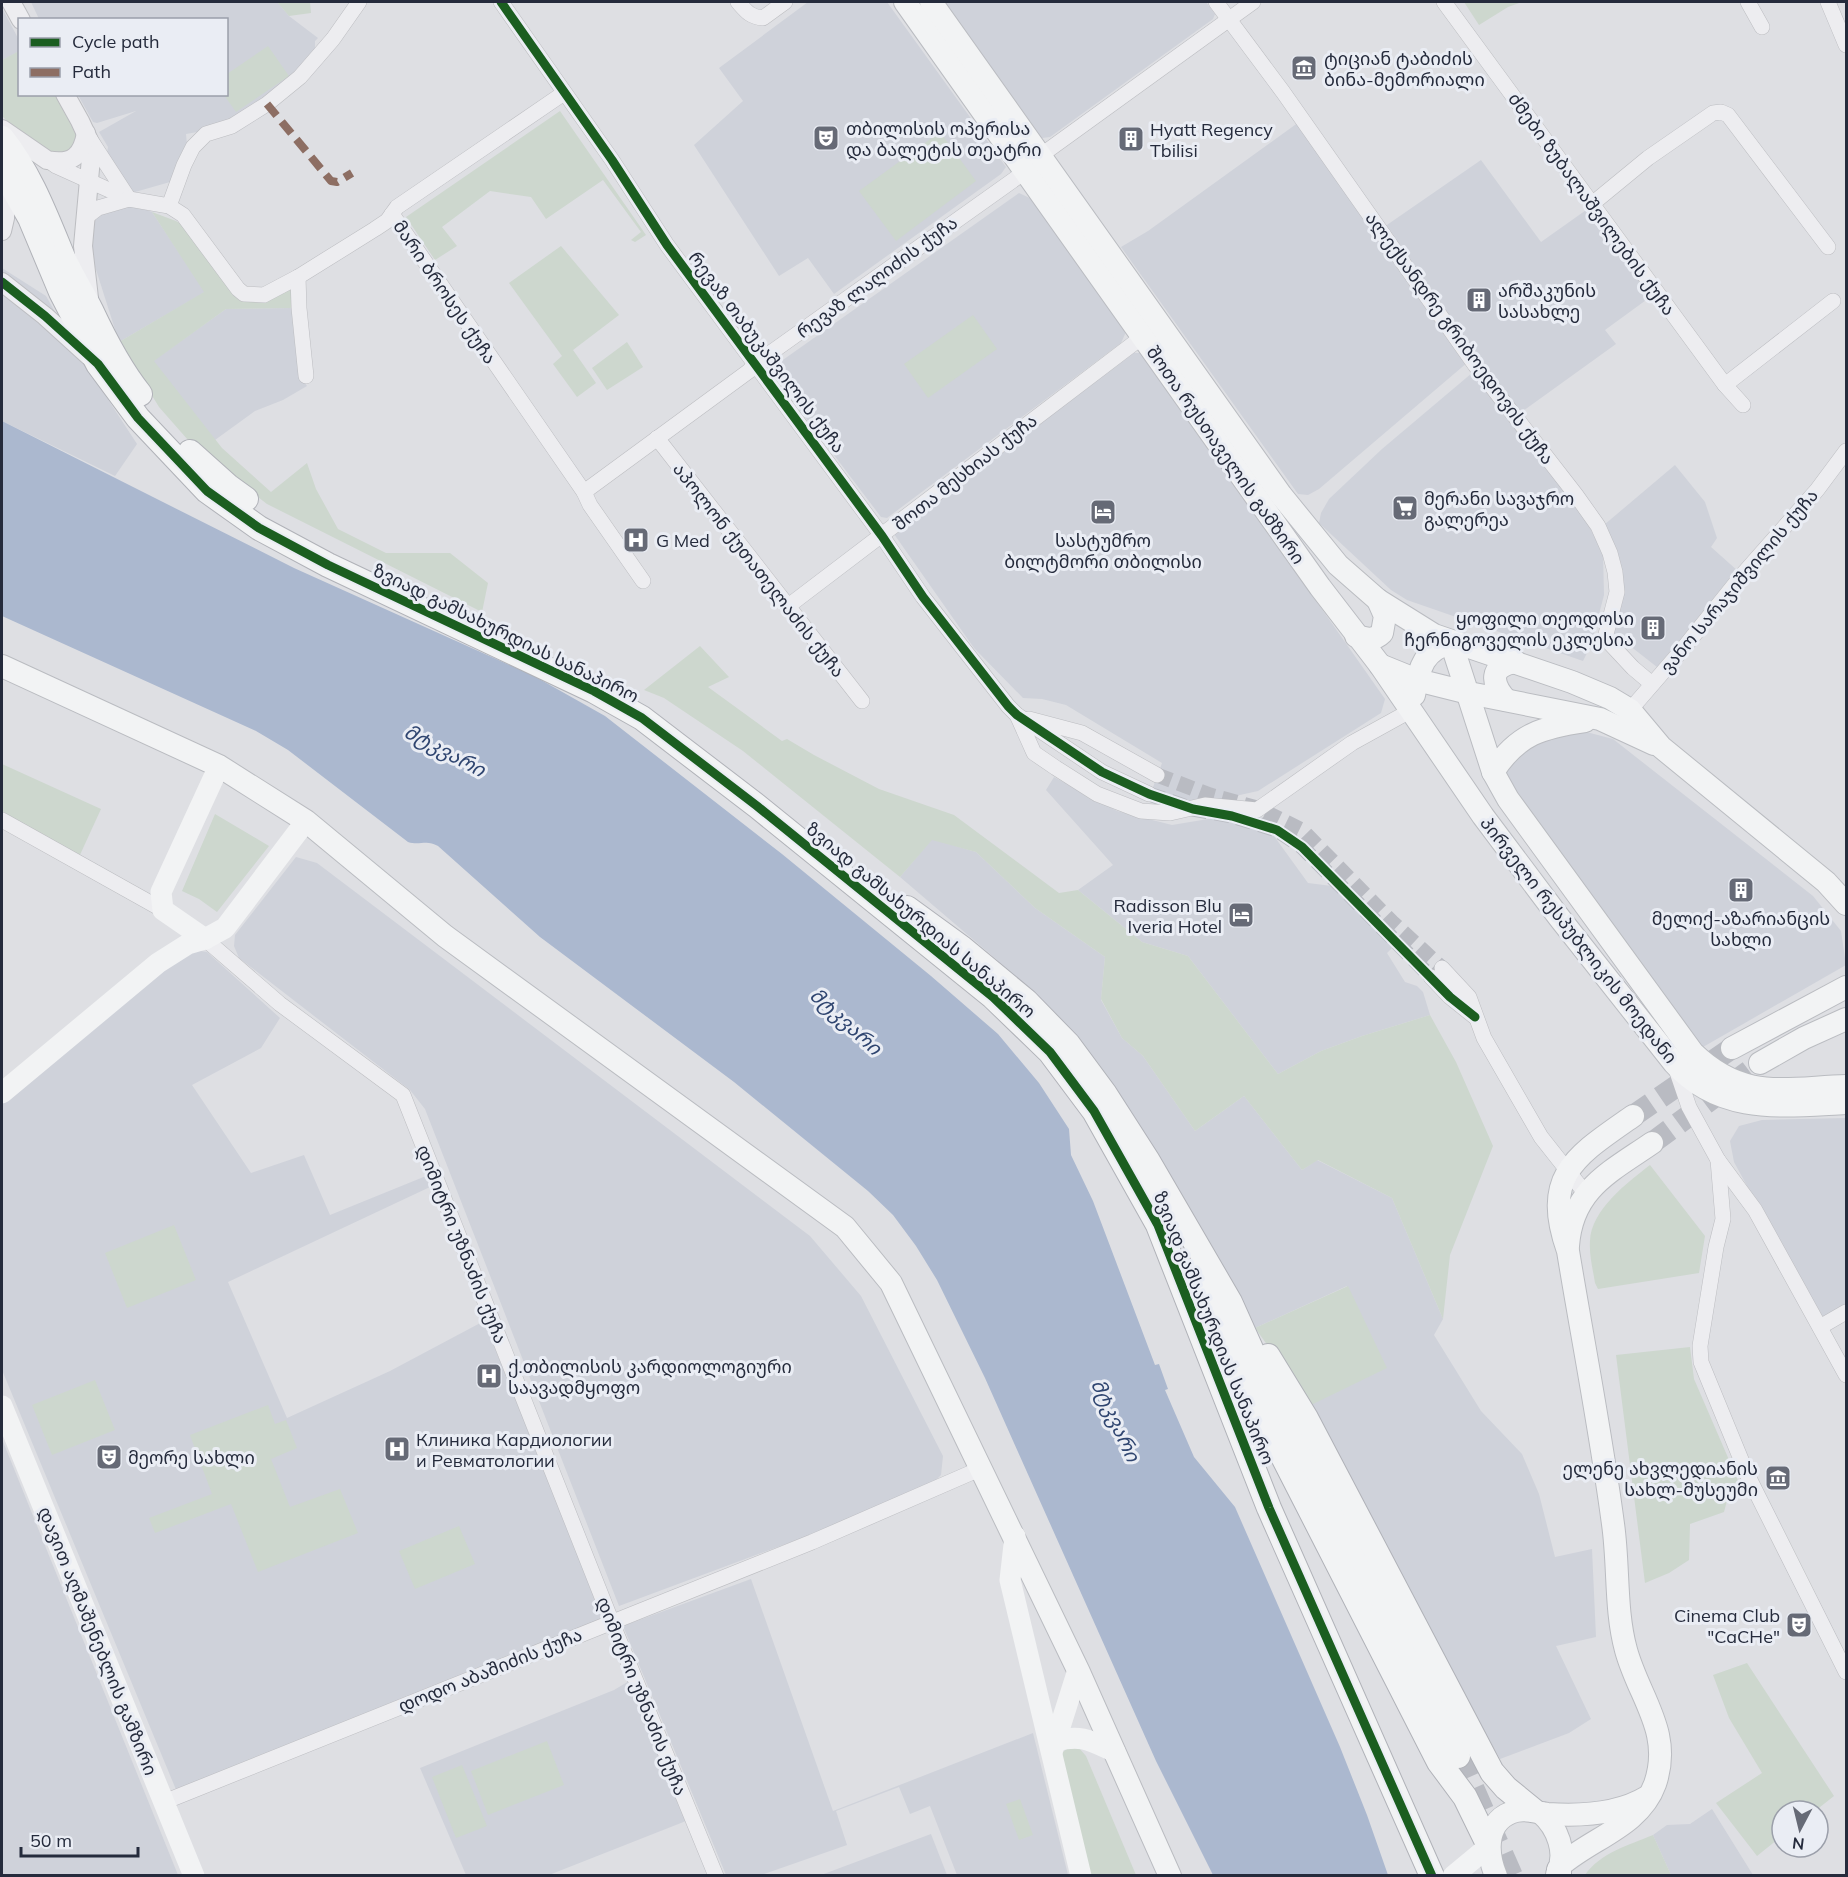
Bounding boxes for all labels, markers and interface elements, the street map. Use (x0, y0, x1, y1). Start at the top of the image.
legend (18, 18, 228, 96)
text: Cycle path (72, 30, 159, 53)
place label: ტიციან ტაბიძის ბინა-მემორიალი (1324, 47, 1485, 91)
museum icon: ტიციან ტაბიძის ბინა-მემორიალი (1289, 53, 1319, 83)
text: Path (72, 60, 111, 83)
street label: ძმები ზუბალაშვილების ქუჩა (1503, 88, 1681, 320)
place label: თბილისის ოპერისა და ბალეტის თეატრი (846, 117, 1042, 161)
place label: Hyatt Regency Tbilisi (1150, 118, 1273, 162)
theatre icon: თბილისის ოპერისა და ბალეტის თეატრი (811, 123, 841, 153)
building icon: Hyatt Regency Tbilisi (1116, 124, 1146, 154)
street label: ალექსანდრე გრიბოედოვის ქუჩა (1361, 207, 1559, 469)
street label: რევაზ ლაღიძის ქუჩა (792, 211, 962, 343)
street label: მარი ბროსეს ქუჩა (388, 216, 502, 368)
street label: რევაზ თაბუკაშვილის ქუჩა (684, 247, 850, 457)
place label: არშაკუნის სასახლე (1498, 279, 1596, 323)
building icon: არშაკუნის სასახლე (1464, 285, 1494, 315)
street label: შოთა რუსთაველის გამზირი (1142, 342, 1310, 568)
street label: შოთა მესხიას ქუჩა (888, 409, 1042, 535)
street label: აპოლონ ქუთათელაძის ქუჩა (668, 458, 850, 682)
street label: ვანო სარაჯიშვილის ქუჩა (1655, 484, 1823, 678)
place label: მერანი სავაჯრო გალერეა (1424, 487, 1574, 531)
supermarket icon: მერანი სავაჯრო გალერეა (1390, 493, 1420, 523)
hotel icon: სასტუმრო ბილტმორი თბილისი (1088, 497, 1118, 527)
hospital icon: G Med (621, 525, 651, 555)
place label: G Med (656, 529, 710, 552)
place label: სასტუმრო ბილტმორი თბილისი (1004, 529, 1202, 573)
street label: ზვიად გამსახურდიას სანაპირო (369, 558, 643, 708)
place label: ყოფილი თეოდოსი ჩერნიგოველის ეკლესია (1404, 607, 1634, 651)
building icon: ყოფილი თეოდოსი ჩერნიგოველის ეკლესია (1638, 613, 1668, 643)
water label: მტკვარი (400, 718, 491, 782)
street label: პირველი რესპუბლიკის მოედანი (1475, 812, 1683, 1068)
street label: ზვიად გამსახურდიას სანაპირო (801, 817, 1041, 1023)
building icon: მელიქ-აზარიანცის სახლი (1726, 875, 1756, 905)
place label: Radisson Blu Iveria Hotel (1113, 894, 1222, 938)
hotel icon: Radisson Blu Iveria Hotel (1226, 900, 1256, 930)
place label: მელიქ-აზარიანცის სახლი (1652, 907, 1830, 951)
water label: მტკვარი (805, 982, 888, 1061)
street label: დიმიტრი უზნაძის ქუჩა (412, 1141, 512, 1347)
street label: ზვიად გამსახურდიას სანაპირო (1149, 1188, 1279, 1468)
place label: ქ.თბილისის კარდიოლოგიური საავადმყოფო (508, 1355, 792, 1399)
hospital icon: ქ.თბილისის კარდიოლოგიური საავადმყოფო (474, 1361, 504, 1391)
water label: მტკვარი (1086, 1375, 1147, 1467)
place label: Клиника Кардиологии и Ревматологии (416, 1428, 612, 1472)
hospital icon: Клиника Кардиологии и Ревматологии (382, 1434, 412, 1464)
theatre icon: მეორე სახლი (94, 1442, 124, 1472)
place label: მეორე სახლი (128, 1446, 255, 1469)
place label: ელენე ახვლედიანის სახლ-მუსეუმი (1563, 1457, 1758, 1501)
museum icon: ელენე ახვლედიანის სახლ-მუსეუმი (1763, 1463, 1793, 1493)
street label: დავით აღმაშენებლის გამზირი (33, 1503, 163, 1779)
street label: დიმიტრი უზნაძის ქუჩა (592, 1593, 692, 1799)
place label: Cinema Club "CaCHe" (1674, 1604, 1780, 1648)
theatre icon: Cinema Club "CaCHe" (1784, 1610, 1814, 1640)
street label: დოდო აბაშიძის ქუჩა (395, 1623, 585, 1717)
north arrow (1770, 1799, 1830, 1859)
scale bar (21, 1820, 138, 1858)
text: 50 m (30, 1829, 72, 1852)
text: N (1791, 1833, 1805, 1855)

